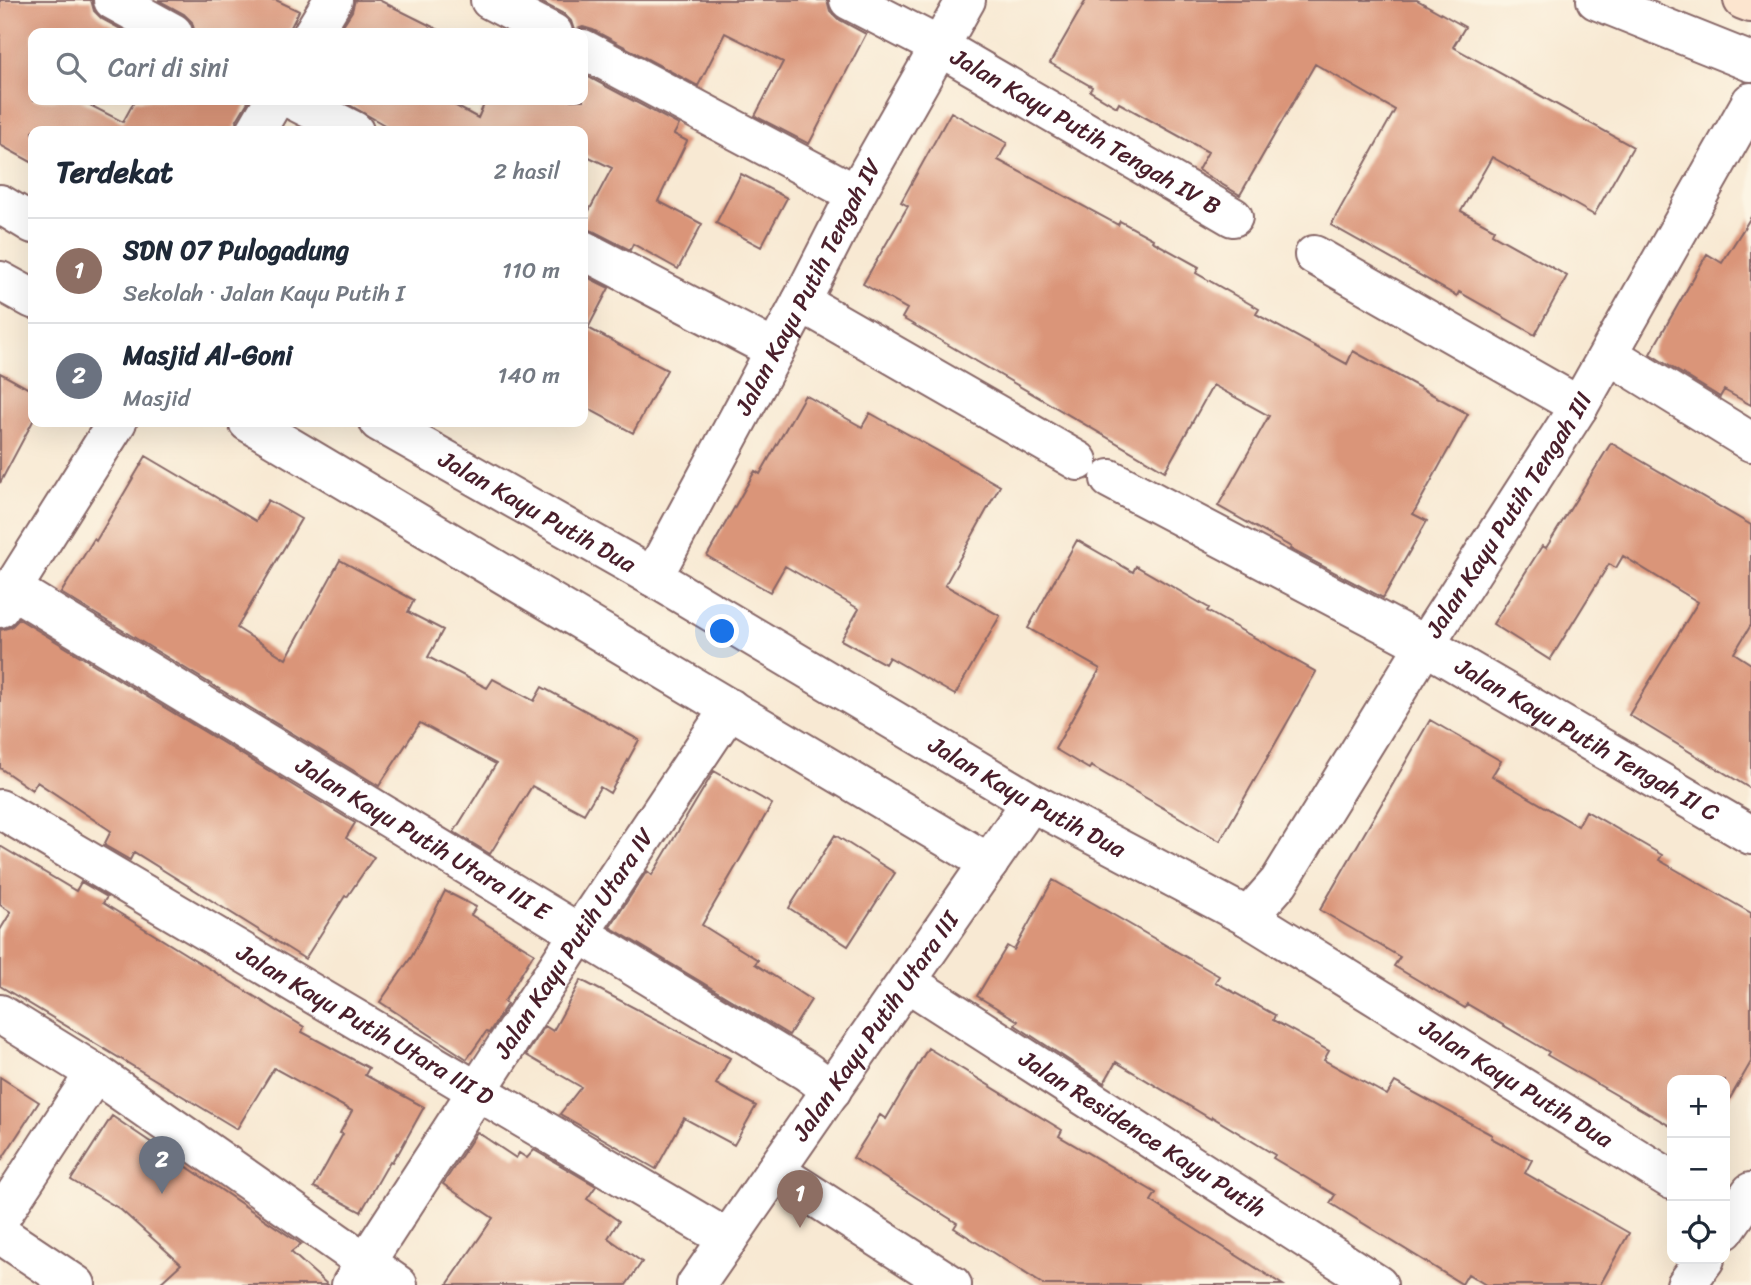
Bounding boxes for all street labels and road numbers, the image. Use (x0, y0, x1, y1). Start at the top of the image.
street label: Jalan Kayu Putih Tengah IV B (942, 36, 1229, 227)
street label: Jalan Kayu Putih Tengah IV (722, 150, 893, 424)
street label: Jalan Kayu Putih Tengah III (1413, 384, 1604, 647)
street label: Jalan Kayu Putih Dua (430, 438, 645, 585)
street label: Jalan Kayu Putih Tengah II C (1446, 645, 1727, 833)
street label: Jalan Kayu Putih Dua (919, 724, 1134, 870)
street label: Jalan Kayu Putih Utara III E (287, 744, 560, 933)
street label: Jalan Kayu Putih Utara IV (482, 818, 666, 1068)
street label: Jalan Kayu Putih Utara III (780, 901, 971, 1151)
street label: Jalan Kayu Putih Utara III D (227, 932, 502, 1118)
street label: Jalan Kayu Putih Dua (1410, 1007, 1622, 1160)
street label: Jalan Residence Kayu Putih (1010, 1038, 1274, 1229)

